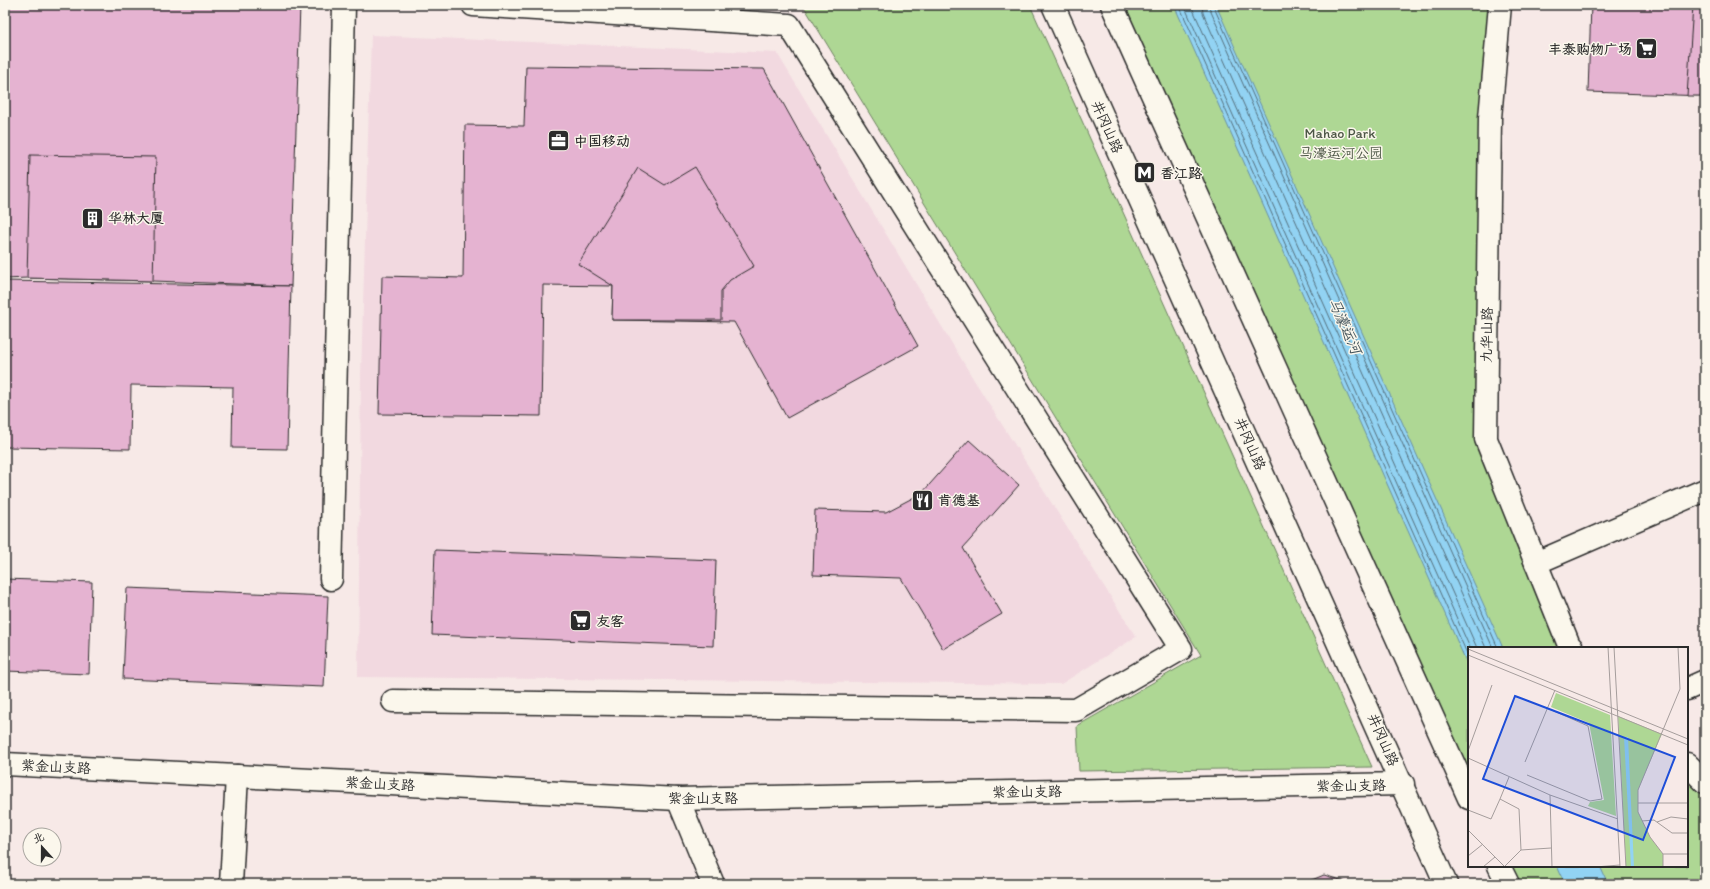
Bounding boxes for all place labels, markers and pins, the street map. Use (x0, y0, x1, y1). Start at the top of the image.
supermarket icon: 丰泰购物广场 (1634, 36, 1660, 62)
place label: 丰泰购物广场 (1548, 41, 1632, 58)
office icon: 中国移动 (545, 128, 571, 154)
place label: 中国移动 (574, 133, 630, 150)
metro station icon: 香江路 (1131, 160, 1157, 186)
place label: 香江路 (1160, 165, 1202, 182)
building icon: 华林大厦 (79, 205, 105, 231)
place label: 华林大厦 (108, 210, 164, 227)
restaurant icon: 肯德基 (909, 487, 935, 513)
place label: 肯德基 (938, 492, 980, 509)
supermarket icon: 友客 (568, 608, 594, 634)
place label: 友客 (596, 613, 624, 630)

